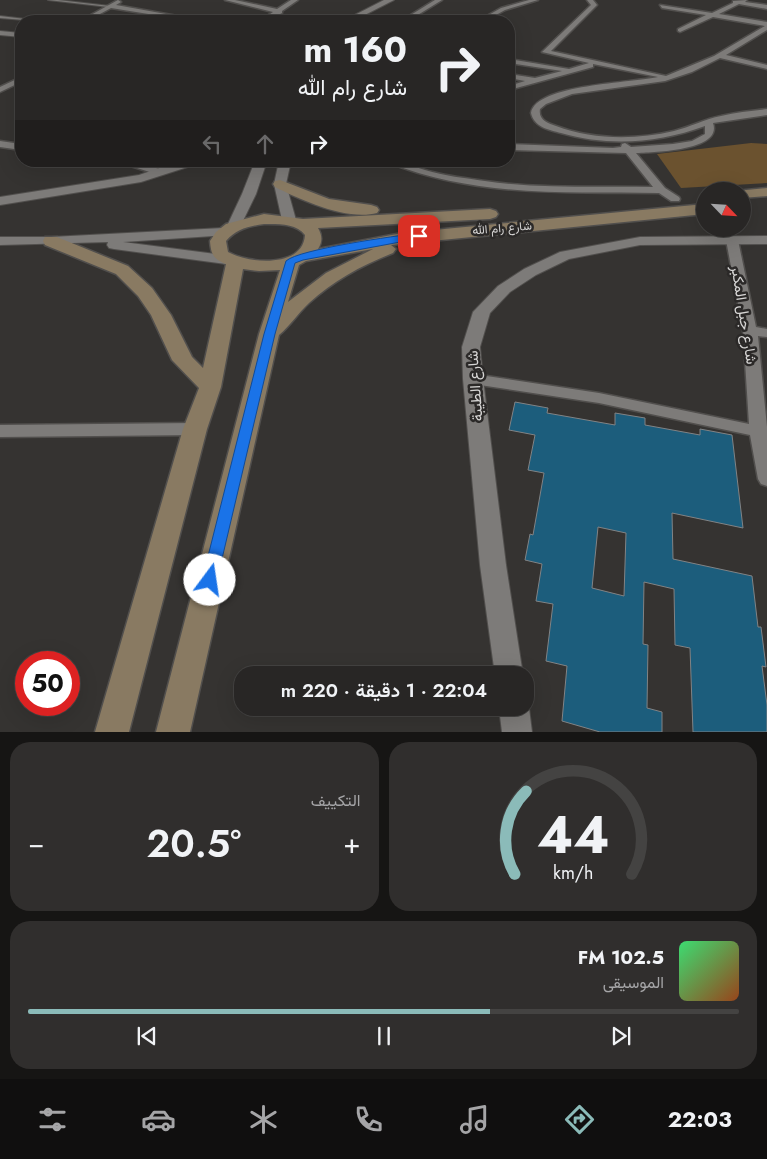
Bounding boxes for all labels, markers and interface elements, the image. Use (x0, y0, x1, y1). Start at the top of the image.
text: 160 m (303, 25, 407, 75)
icon: right (425, 35, 490, 100)
text: شارع رام الله (298, 71, 407, 103)
icon: left (198, 130, 226, 158)
icon: ahead (251, 130, 279, 158)
icon: right (304, 130, 332, 158)
north arrow (696, 182, 751, 238)
map controls (696, 182, 751, 237)
pin (398, 215, 440, 257)
street label: شارع رام الله (472, 216, 532, 240)
icon: arrive (405, 222, 433, 250)
street label: شارع جبل المكبر (725, 263, 763, 366)
street label: شارع الطيبة (462, 350, 488, 422)
position arrow (183, 553, 235, 605)
speed limit sign: 50 (15, 651, 80, 716)
text: 22:04 · 1 دقيقة · 220 m (281, 677, 487, 704)
text: التكييف (311, 789, 361, 812)
text: 44 (536, 797, 609, 873)
text: 20.5° (146, 816, 241, 871)
text: − (28, 823, 45, 864)
text: + (343, 823, 360, 864)
text: km/h (553, 860, 593, 886)
text: 102.5 FM (578, 944, 664, 971)
text: الموسيقى (603, 971, 664, 994)
icon: previous (133, 1022, 161, 1050)
icon: pause (370, 1022, 398, 1050)
icon: next (607, 1022, 635, 1050)
icon: filters (35, 1102, 70, 1137)
icon: car (141, 1102, 176, 1137)
icon: climate (246, 1102, 281, 1137)
icon: phone (351, 1102, 386, 1137)
icon: music (457, 1102, 492, 1137)
icon: directions (562, 1102, 597, 1137)
text: 22:03 (668, 1103, 732, 1135)

